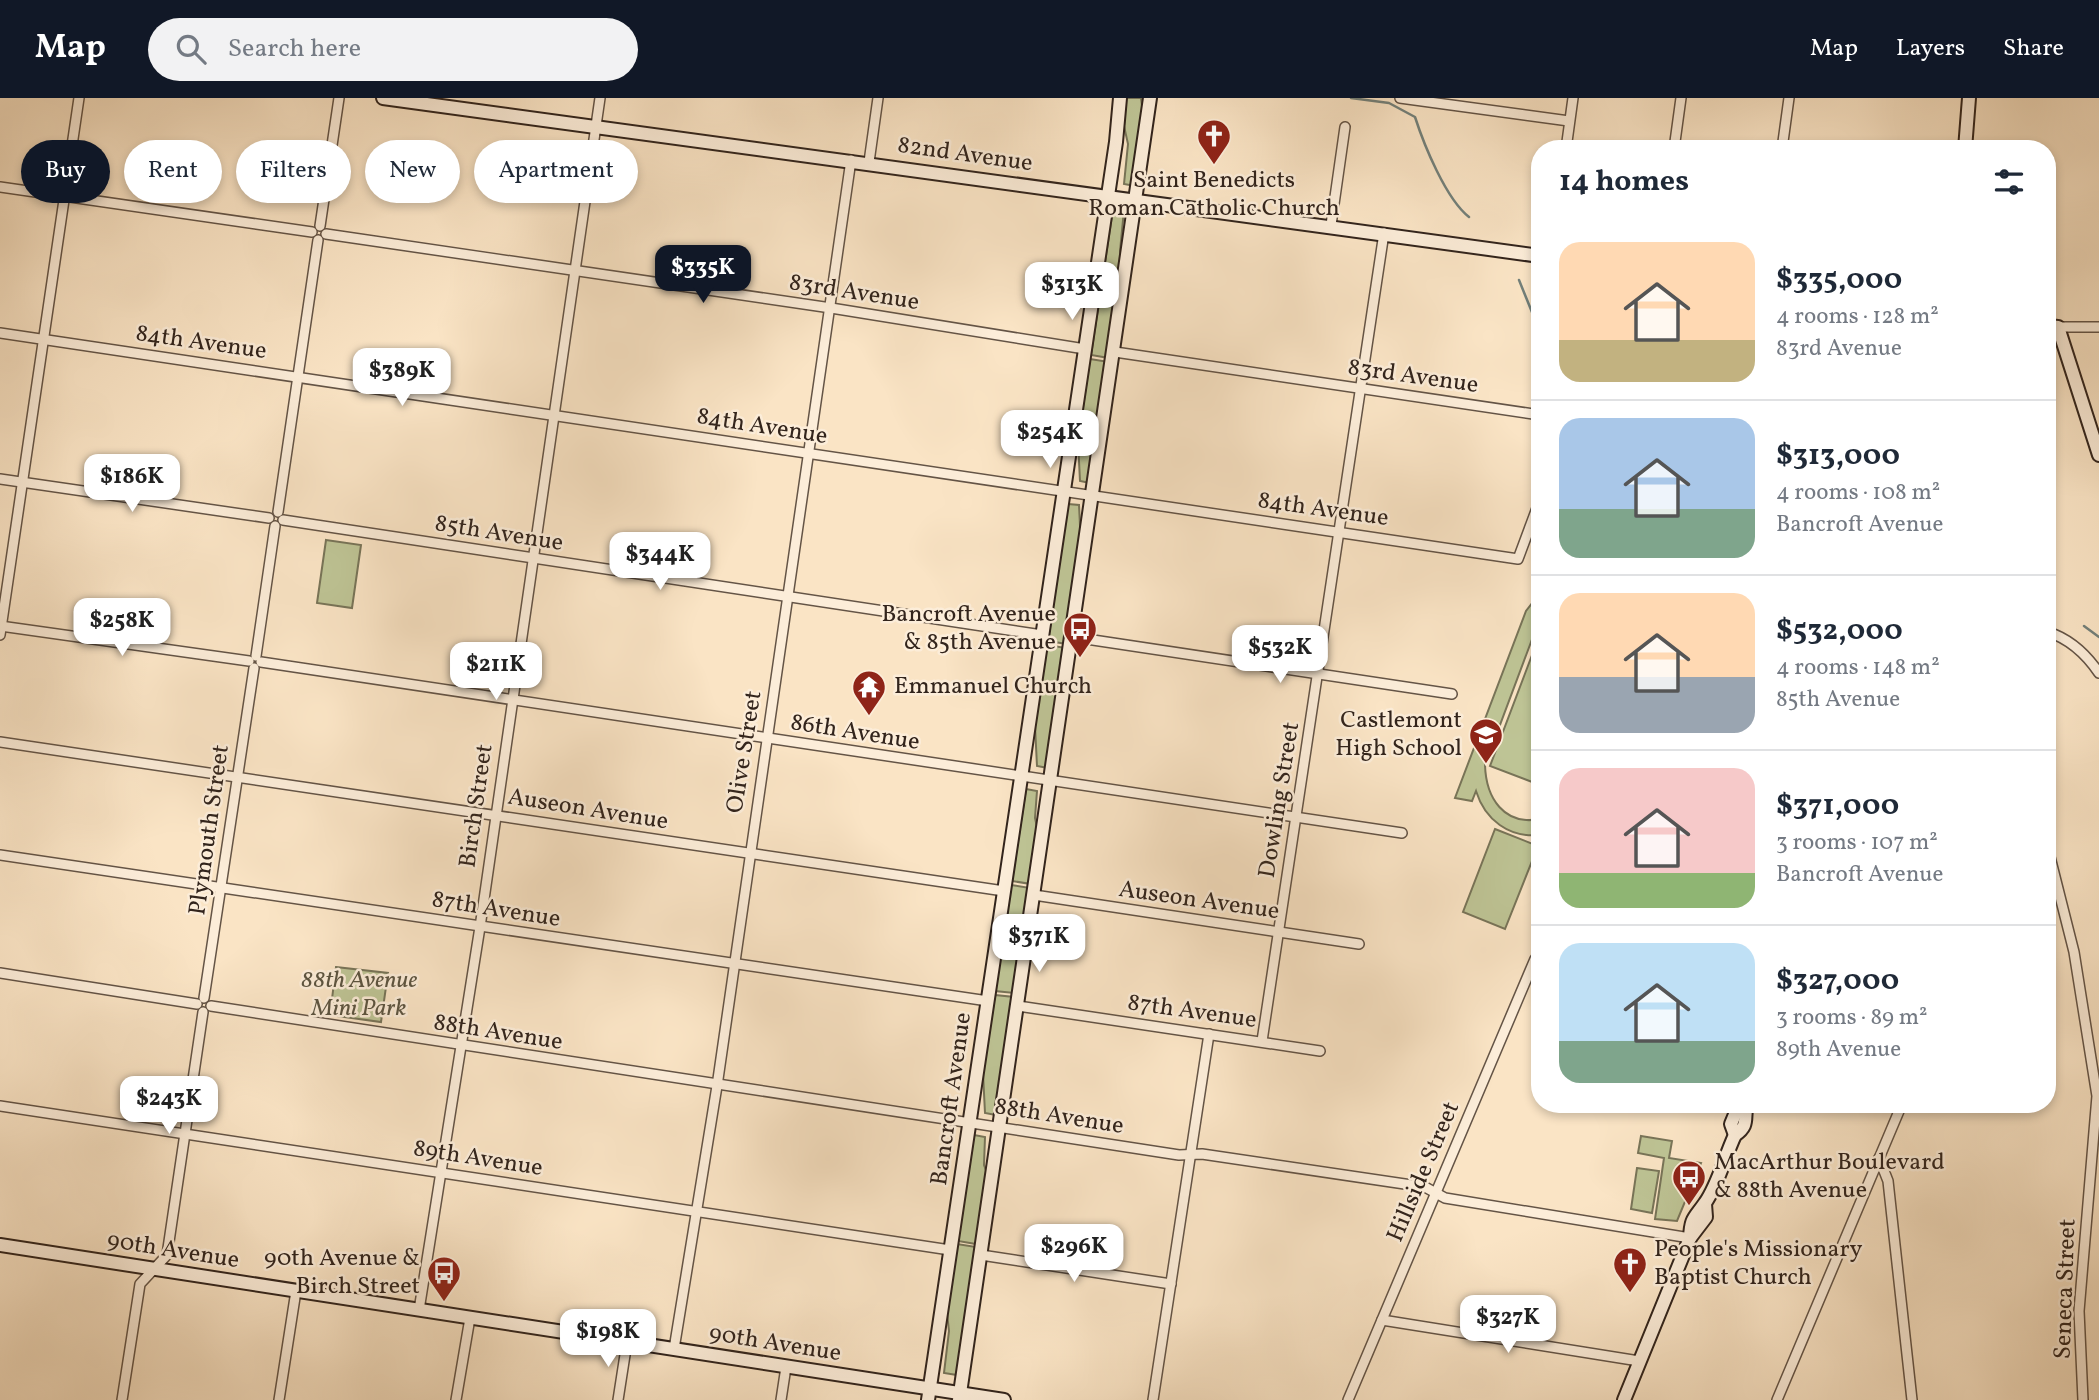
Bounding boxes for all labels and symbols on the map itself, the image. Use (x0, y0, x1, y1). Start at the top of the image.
church icon: Saint Benedicts Roman Catholic Church (1195, 117, 1233, 166)
street label: 82nd Avenue (895, 129, 1035, 181)
place label: Saint Benedicts Roman Catholic Church (1088, 164, 1340, 226)
pin: $335K (654, 246, 752, 305)
pin: $313K (1023, 262, 1121, 322)
street label: 83rd Avenue (786, 266, 922, 320)
street label: 84th Avenue (133, 317, 269, 369)
pin: $389K (353, 348, 451, 408)
street label: 83rd Avenue (1346, 351, 1480, 403)
street label: 84th Avenue (694, 400, 830, 454)
pin: $254K (1001, 410, 1099, 470)
pin: $186K (83, 454, 181, 514)
street label: 84th Avenue (1255, 484, 1391, 536)
street label: 85th Avenue (432, 507, 566, 561)
pin: $344K (611, 532, 709, 592)
pin: $258K (73, 598, 171, 658)
place label: Bancroft Avenue & 85th Avenue (881, 598, 1056, 660)
bus stop icon: Bancroft Avenue & 85th Avenue (1061, 610, 1099, 659)
pin: $532K (1231, 626, 1329, 685)
pin: $211K (447, 642, 545, 702)
temple icon: Emmanuel Church (850, 668, 888, 717)
place label: Emmanuel Church (894, 670, 1092, 704)
street label: Olive Street (719, 688, 771, 816)
place label: Castlemont High School (1335, 704, 1462, 766)
street label: 86th Avenue (788, 706, 922, 760)
school or university icon: Castlemont High School (1467, 716, 1505, 765)
street label: Dowling Street (1251, 720, 1309, 880)
street label: Plymouth Street (181, 742, 239, 918)
street label: Birch Street (452, 742, 502, 870)
street label: Auseon Avenue (505, 781, 671, 839)
street label: Auseon Avenue (1116, 873, 1282, 929)
street label: 87th Avenue (429, 883, 563, 937)
pin: $371K (990, 914, 1088, 974)
park label: 88th Avenue Mini Park (301, 964, 418, 1026)
street label: 87th Avenue (1125, 986, 1259, 1038)
street label: 88th Avenue (431, 1006, 565, 1060)
street label: Bancroft Avenue (923, 1010, 981, 1188)
pin: $243K (120, 1076, 218, 1136)
street label: 88th Avenue (992, 1090, 1126, 1144)
street label: Hillside Street (1379, 1096, 1469, 1248)
street label: 89th Avenue (411, 1132, 545, 1186)
place label: MacArthur Boulevard & 88th Avenue (1714, 1146, 1945, 1208)
bus stop icon: MacArthur Boulevard & 88th Avenue (1670, 1158, 1708, 1207)
street label: Seneca Street (2047, 1218, 2085, 1360)
street label: 90th Avenue (104, 1224, 242, 1278)
pin: $296K (1025, 1224, 1123, 1284)
place label: People's Missionary Baptist Church (1654, 1233, 1862, 1295)
place label: 90th Avenue & Birch Street (264, 1242, 420, 1304)
church icon: People's Missionary Baptist Church (1611, 1245, 1649, 1294)
bus stop icon: 90th Avenue & Birch Street (425, 1254, 463, 1303)
pin: $327K (1459, 1296, 1557, 1355)
pin: $198K (559, 1310, 657, 1369)
street label: 90th Avenue (706, 1317, 844, 1371)

